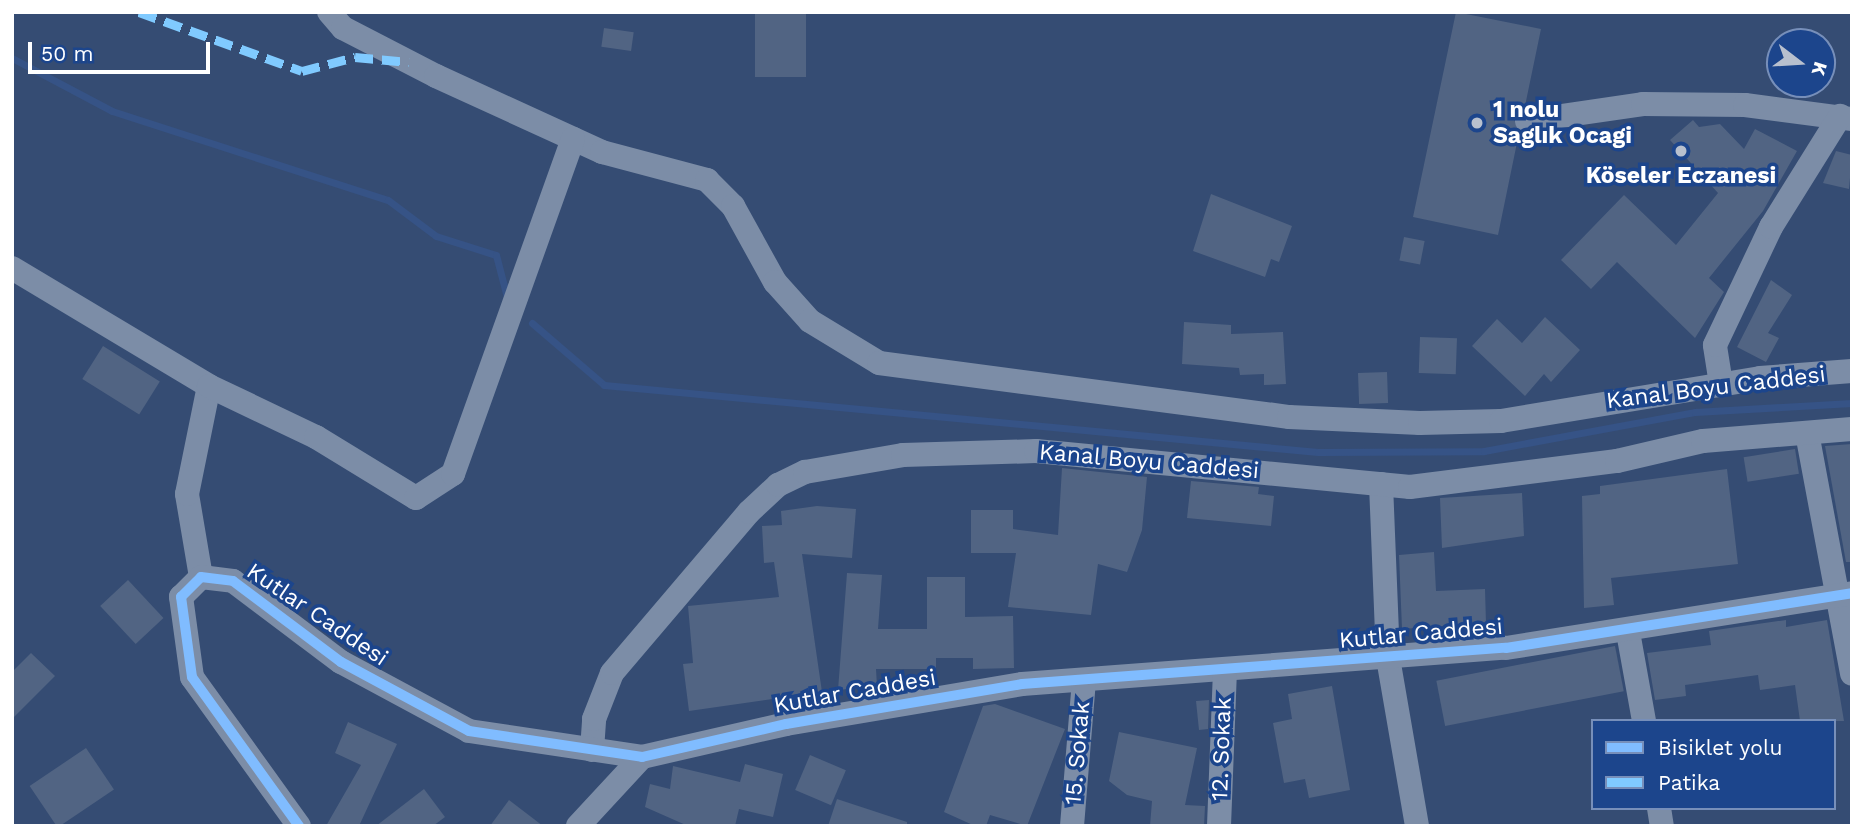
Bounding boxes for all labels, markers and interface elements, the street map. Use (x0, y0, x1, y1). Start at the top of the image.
scale bar (32, 28, 214, 72)
north arrow (1766, 28, 1836, 98)
text: 50 m (41, 41, 93, 66)
text: K (1807, 59, 1833, 78)
place label: 1 nolu Saglık Ocagi (1493, 96, 1632, 150)
marker: 1 nolu Saglık Ocagi (1467, 113, 1487, 133)
marker: Köseler Eczanesi (1673, 143, 1689, 159)
place label: Köseler Eczanesi (1586, 162, 1776, 190)
street label: Kanal Boyu Caddesi (1604, 361, 1828, 415)
street label: Kanal Boyu Caddesi (1037, 439, 1261, 485)
street label: Kutlar Caddesi (241, 557, 393, 673)
street label: Kutlar Caddesi (1338, 613, 1504, 655)
street label: Kutlar Caddesi (771, 664, 939, 720)
street label: 12. Sokak (1206, 697, 1238, 801)
street label: 15. Sokak (1060, 700, 1096, 806)
legend (1591, 719, 1836, 810)
text: Bisiklet yolu (1658, 735, 1782, 760)
text: Patika (1658, 770, 1720, 795)

